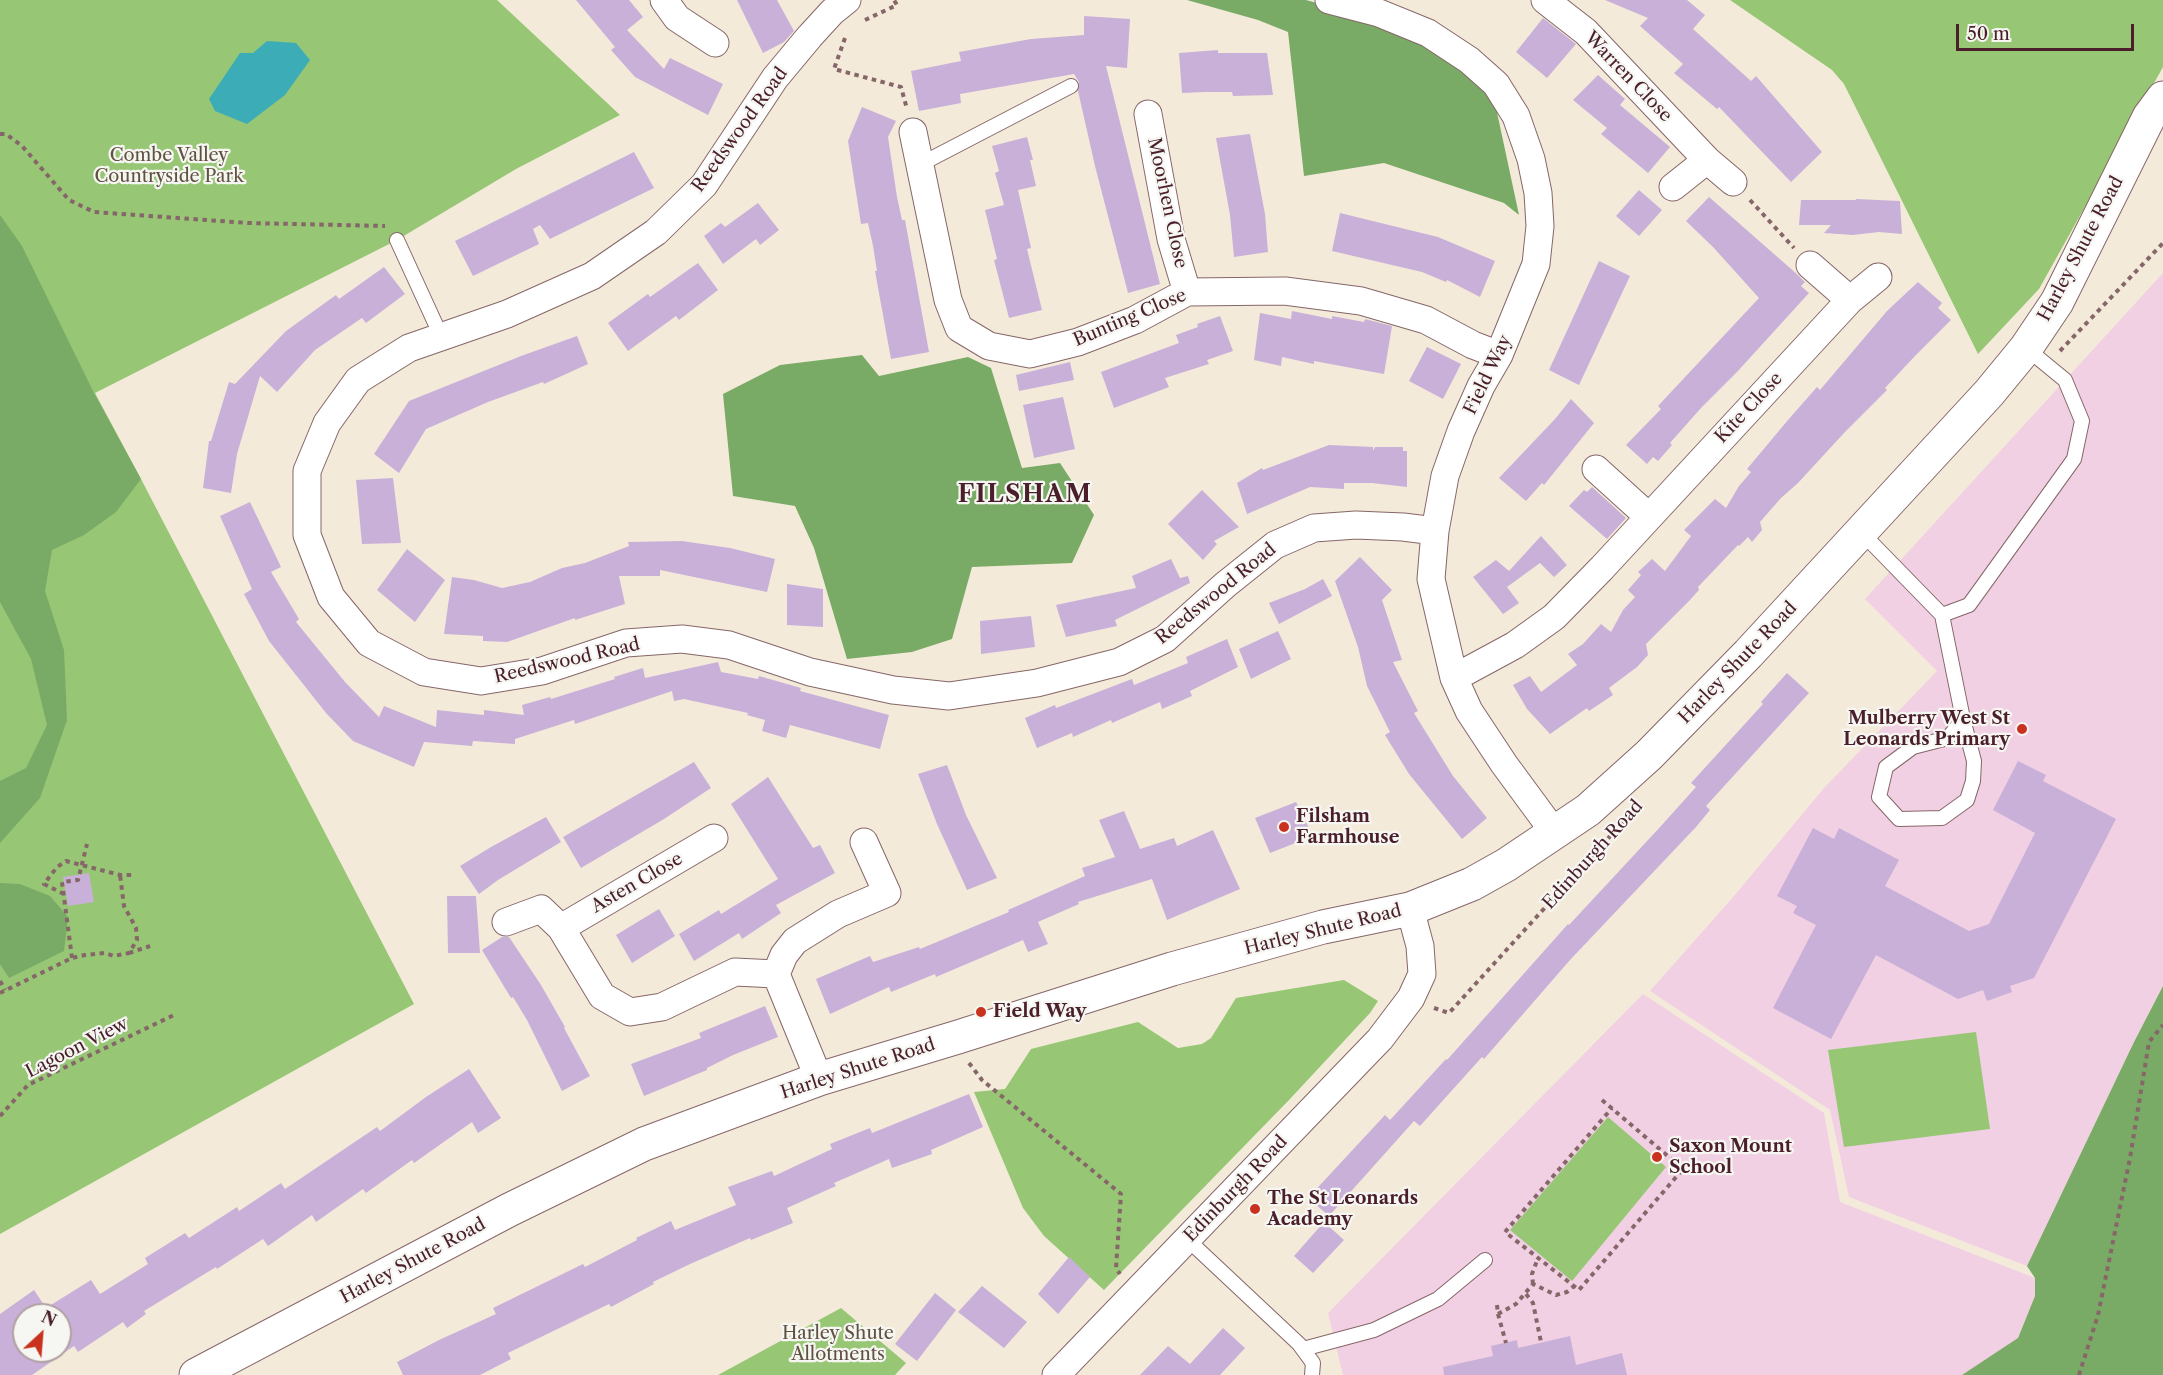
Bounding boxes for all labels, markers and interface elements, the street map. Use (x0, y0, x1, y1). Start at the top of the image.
scale bar (1959, 12, 2138, 50)
text: 50 m (1967, 23, 2010, 45)
street label: Warren Close (1580, 27, 1676, 127)
street label: Reedswood Road (688, 64, 792, 196)
street label: Moorhen Close (1143, 136, 1191, 270)
park label: Combe Valley Countryside Park (94, 145, 244, 188)
street label: Harley Shute Road (2034, 173, 2128, 325)
street label: Bunting Close (1070, 285, 1190, 351)
street label: Field Way (1460, 332, 1516, 418)
street label: Kite Close (1711, 368, 1787, 448)
district label: FILSHAM (958, 481, 1092, 509)
street label: Reedswood Road (1151, 539, 1281, 649)
street label: Harley Shute Road (1674, 598, 1802, 728)
street label: Reedswood Road (492, 634, 642, 688)
place label: Mulberry West St Leonards Primary (1843, 708, 2010, 750)
marker: Mulberry West St Leonards Primary (2015, 722, 2029, 736)
street label: Edinburgh Road (1538, 796, 1648, 914)
place label: Filsham Farmhouse (1296, 806, 1399, 848)
marker: Filsham Farmhouse (1277, 820, 1291, 834)
street label: Asten Close (588, 848, 686, 918)
street label: Harley Shute Road (1242, 900, 1404, 960)
place label: Field Way (993, 1001, 1086, 1023)
marker: Field Way (974, 1005, 988, 1019)
street label: Lagoon View (22, 1013, 132, 1083)
street label: Harley Shute Road (778, 1034, 938, 1104)
street label: Edinburgh Road (1180, 1131, 1292, 1247)
place label: Saxon Mount School (1669, 1136, 1792, 1178)
marker: Saxon Mount School (1650, 1150, 1664, 1164)
place label: The St Leonards Academy (1267, 1188, 1418, 1230)
marker: The St Leonards Academy (1248, 1202, 1262, 1216)
street label: Harley Shute Road (337, 1214, 489, 1308)
north arrow (12, 1303, 72, 1363)
text: N (38, 1307, 60, 1331)
park label: Harley Shute Allotments (782, 1323, 894, 1366)

